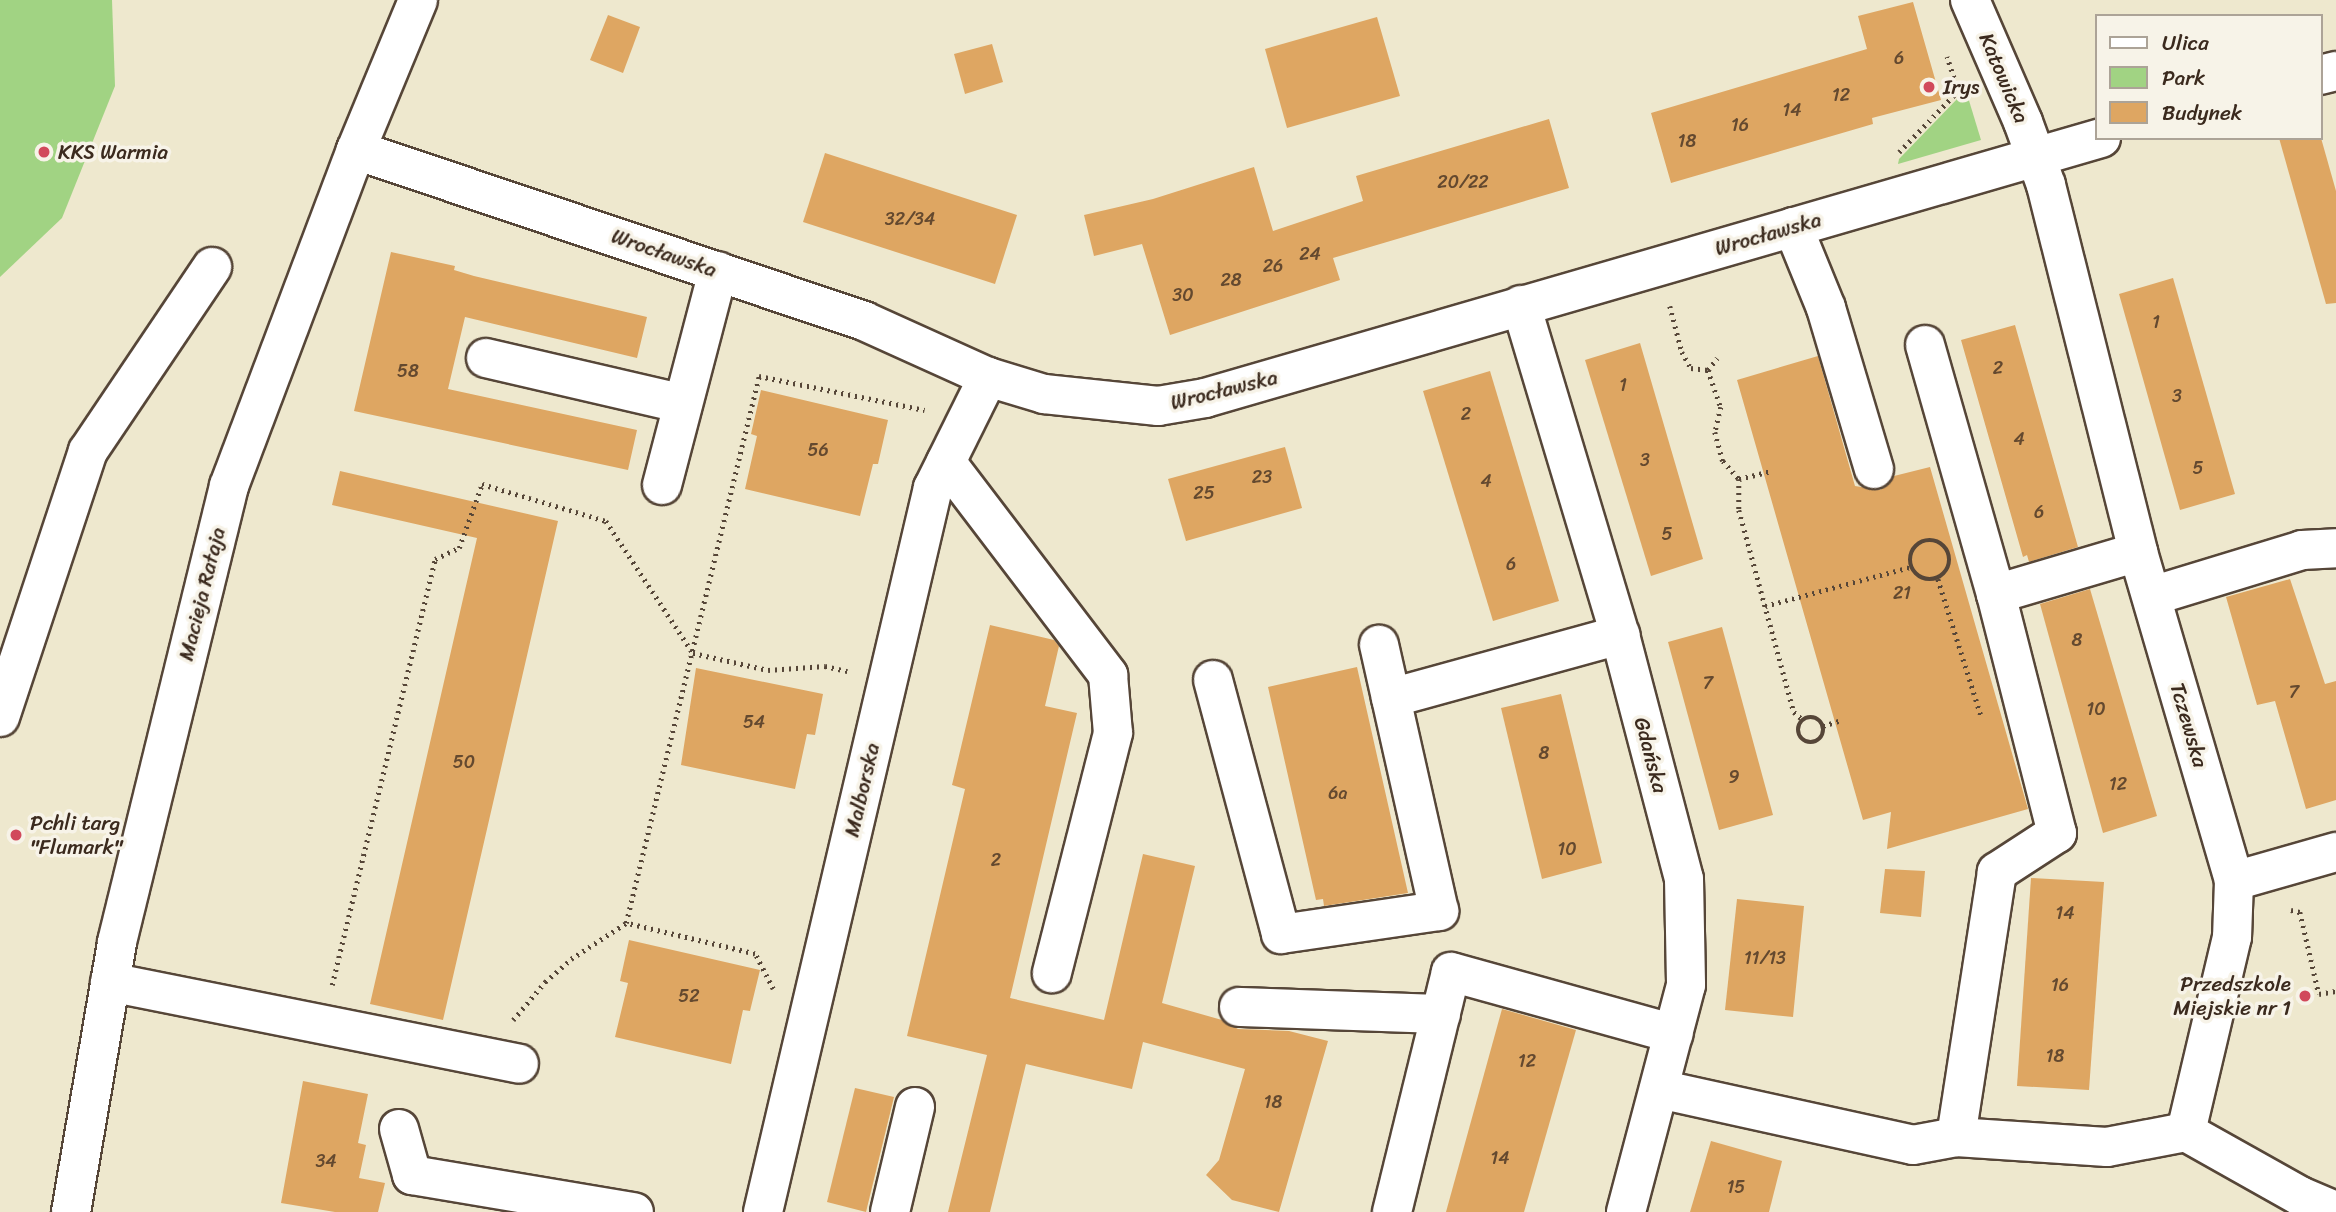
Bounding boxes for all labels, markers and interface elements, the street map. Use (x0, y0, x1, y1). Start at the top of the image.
legend (2094, 14, 2322, 140)
text: Ulica (2162, 24, 2209, 62)
street label: Katowicka (1974, 29, 2034, 127)
house number: 6 (1894, 47, 1904, 69)
text: Park (2162, 59, 2205, 97)
place label: Irys (1943, 74, 1979, 100)
marker: Irys (1921, 79, 1937, 95)
house number: 12 (1832, 84, 1850, 106)
text: Budynek (2162, 94, 2242, 132)
house number: 14 (1783, 99, 1801, 121)
house number: 16 (1731, 114, 1749, 136)
house number: 18 (1678, 130, 1696, 152)
place label: KKS Warmia (58, 139, 168, 165)
marker: KKS Warmia (36, 144, 52, 160)
house number: 20/22 (1437, 171, 1489, 193)
street label: Wrocławska (1712, 207, 1824, 261)
house number: 32/34 (885, 208, 935, 230)
street label: Wrocławska (608, 223, 720, 283)
house number: 24 (1299, 243, 1321, 265)
house number: 26 (1263, 255, 1283, 277)
house number: 28 (1220, 269, 1242, 291)
house number: 30 (1172, 284, 1194, 306)
house number: 1 (2152, 311, 2160, 333)
house number: 2 (1993, 357, 2003, 379)
house number: 58 (397, 360, 419, 382)
street label: Wrocławska (1168, 365, 1280, 415)
house number: 1 (1619, 374, 1627, 396)
house number: 3 (2172, 385, 2182, 407)
house number: 2 (1461, 403, 1471, 425)
house number: 4 (2013, 428, 2025, 450)
house number: 56 (807, 439, 829, 461)
house number: 3 (1640, 449, 1650, 471)
house number: 5 (2193, 457, 2203, 479)
house number: 23 (1252, 466, 1272, 488)
house number: 4 (1480, 470, 1492, 492)
house number: 25 (1193, 482, 1215, 504)
house number: 6 (2034, 501, 2044, 523)
house number: 5 (1662, 523, 1672, 545)
street label: Macieja Rataja (173, 524, 231, 664)
house number: 6 (1506, 553, 1516, 575)
house number: 21 (1893, 582, 1911, 604)
house number: 8 (2072, 629, 2082, 651)
house number: 7 (1703, 672, 1713, 694)
street label: Tczewska (2165, 680, 2213, 770)
house number: 7 (2289, 681, 2299, 703)
house number: 10 (2086, 698, 2106, 720)
house number: 54 (743, 711, 765, 733)
street label: Gdańska (1629, 714, 1673, 796)
street label: Malborska (839, 741, 885, 839)
house number: 8 (1539, 742, 1549, 764)
house number: 50 (453, 751, 475, 773)
house number: 9 (1728, 766, 1740, 788)
house number: 12 (2109, 773, 2127, 795)
house number: 6a (1328, 782, 1348, 804)
place label: Pchli targ "Flumark" (30, 810, 122, 860)
marker: Pchli targ "Flumark" (8, 827, 24, 843)
house number: 10 (1557, 838, 1577, 860)
house number: 2 (991, 849, 1001, 871)
house number: 14 (2056, 902, 2074, 924)
house number: 11/13 (1744, 947, 1786, 969)
place label: Przedszkole Miejskie nr 1 (2173, 971, 2291, 1021)
house number: 16 (2051, 974, 2069, 996)
house number: 52 (678, 985, 700, 1007)
marker: Przedszkole Miejskie nr 1 (2297, 988, 2313, 1004)
house number: 18 (2046, 1045, 2064, 1067)
house number: 12 (1518, 1050, 1536, 1072)
house number: 18 (1264, 1091, 1282, 1113)
house number: 14 (1491, 1147, 1509, 1169)
house number: 34 (315, 1150, 337, 1172)
house number: 15 (1727, 1176, 1745, 1198)

